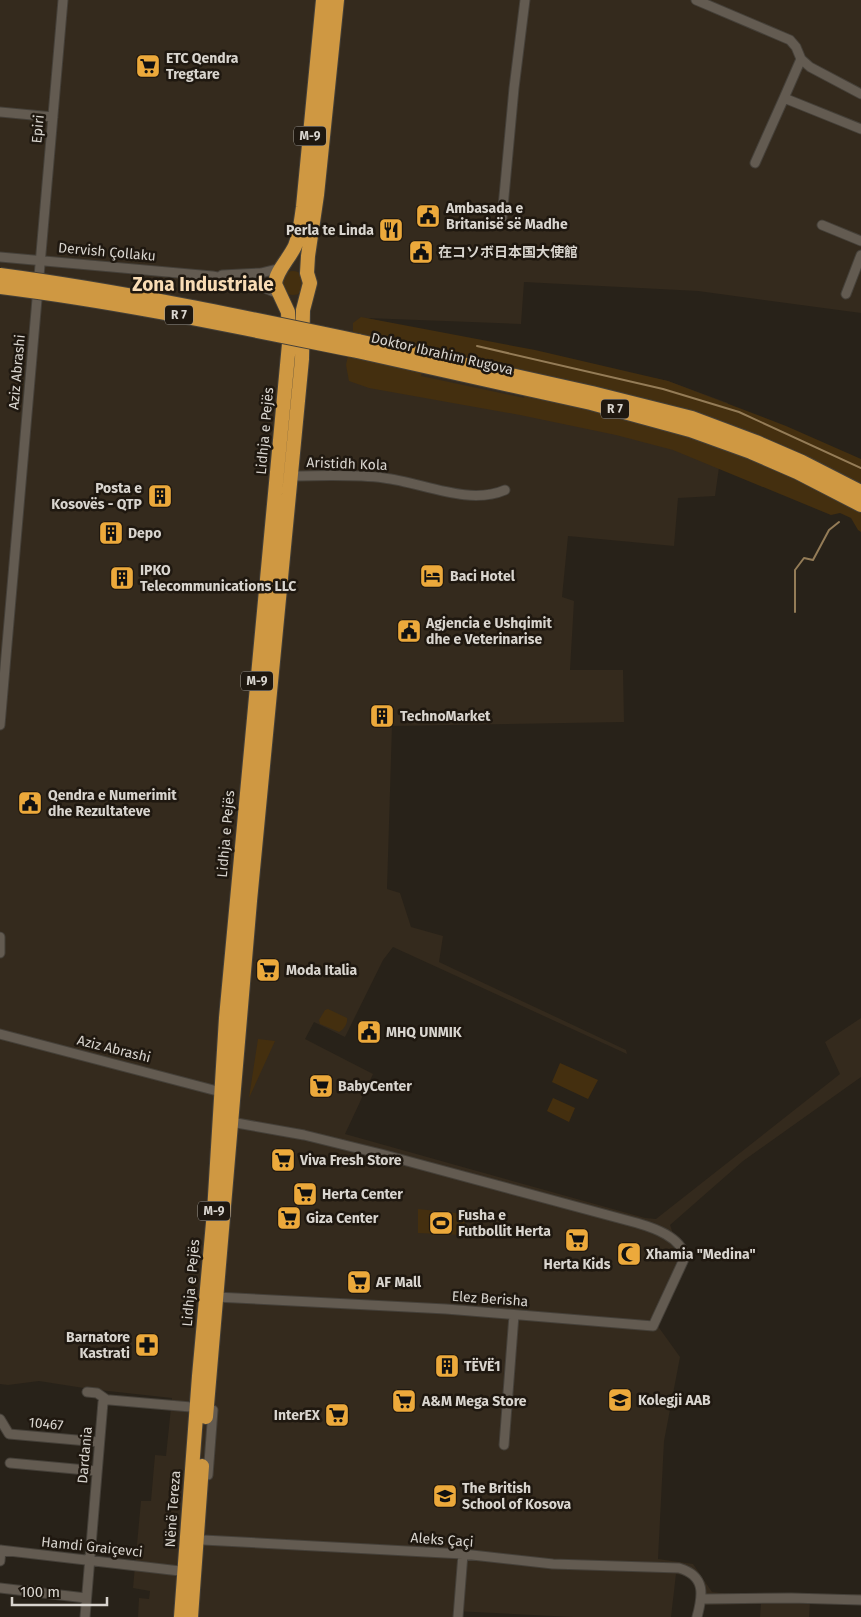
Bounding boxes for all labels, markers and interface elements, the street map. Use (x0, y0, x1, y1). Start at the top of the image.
place label: ETC Qendra Tregtare (166, 50, 239, 83)
supermarket icon: ETC Qendra Tregtare (135, 53, 161, 79)
street label: Epiri (28, 114, 48, 144)
road number: M-9 (294, 126, 326, 146)
place label: Ambasada e Britanisë së Madhe (445, 200, 568, 233)
public building icon: Ambasada e Britanisë së Madhe (415, 203, 441, 229)
restaurant icon: Perla te Linda (378, 217, 404, 243)
place label: Perla te Linda (286, 222, 374, 239)
street label: Dervish Çollaku (57, 239, 157, 265)
public building icon: 在コソボ日本国大使館 (408, 239, 434, 265)
place label: 在コソボ日本国大使館 (438, 244, 578, 261)
district label: Zona Industriale (132, 273, 274, 296)
road number: R 7 (165, 306, 193, 324)
street label: Doktor Ibrahim Rugova (369, 329, 515, 379)
street label: Aziz Abrashi (5, 334, 29, 410)
street label: Lidhja e Pejës (253, 386, 277, 475)
road number: R 7 (601, 399, 629, 418)
street label: Aristidh Kola (306, 454, 388, 474)
place label: Posta e Kosovës - QTP (51, 480, 143, 513)
building icon: Posta e Kosovës - QTP (147, 483, 173, 509)
building icon: Depo (98, 520, 124, 546)
place label: Depo (128, 525, 161, 542)
place label: IPKO Telecommunications LLC (140, 562, 296, 595)
hotel icon: Baci Hotel (419, 563, 445, 589)
building icon: IPKO Telecommunications LLC (109, 565, 135, 591)
place label: Baci Hotel (450, 568, 516, 585)
place label: Agjencia e Ushqimit dhe e Veterinarise (425, 615, 552, 648)
public building icon: Agjencia e Ushqimit dhe e Veterinarise (396, 618, 422, 644)
road number: M-9 (241, 671, 273, 690)
building icon: TechnoMarket (369, 703, 395, 729)
place label: TechnoMarket (400, 708, 491, 725)
place label: Qendra e Numerimit dhe Rezultateve (48, 787, 177, 820)
street label: Lidhja e Pejës (214, 789, 238, 878)
public building icon: Qendra e Numerimit dhe Rezultateve (17, 790, 43, 816)
supermarket icon: Moda Italia (255, 957, 281, 983)
place label: Moda Italia (286, 962, 358, 979)
public building icon: MHQ UNMIK (356, 1019, 382, 1045)
place label: MHQ UNMIK (386, 1024, 463, 1041)
street label: Aziz Abrashi (75, 1032, 153, 1066)
supermarket icon: BabyCenter (308, 1073, 334, 1099)
place label: BabyCenter (338, 1078, 412, 1095)
supermarket icon: Viva Fresh Store (270, 1147, 296, 1173)
place label: Viva Fresh Store (299, 1152, 402, 1169)
supermarket icon: Herta Center (292, 1181, 318, 1207)
place label: Herta Center (322, 1186, 403, 1203)
road number: M-9 (198, 1202, 230, 1220)
supermarket icon: Giza Center (276, 1205, 302, 1231)
place label: Fusha e Futbollit Herta (458, 1207, 551, 1240)
place label: Giza Center (306, 1210, 379, 1227)
sports icon: Fusha e Futbollit Herta (428, 1210, 454, 1236)
supermarket icon: Herta Kids (564, 1227, 590, 1253)
street label: Lidhja e Pejës (179, 1238, 203, 1327)
mosque icon: Xhamia "Medina" (616, 1241, 642, 1267)
place label: Xhamia "Medina" (645, 1246, 756, 1263)
place label: Herta Kids (544, 1256, 611, 1273)
supermarket icon: AF Mall (346, 1269, 372, 1295)
place label: AF Mall (375, 1274, 422, 1291)
street label: Elez Berisha (451, 1288, 529, 1310)
place label: Barnatore Kastrati (66, 1329, 130, 1362)
pharmacy icon: Barnatore Kastrati (134, 1332, 160, 1358)
building icon: TËVË1 (434, 1353, 460, 1379)
place label: TËVË1 (464, 1357, 500, 1375)
school or university icon: Kolegji AAB (607, 1387, 633, 1413)
supermarket icon: A&M Mega Store (391, 1388, 417, 1414)
place label: Kolegji AAB (638, 1392, 711, 1409)
place label: A&M Mega Store (421, 1393, 527, 1410)
supermarket icon: InterEX (324, 1402, 350, 1428)
place label: InterEX (274, 1407, 321, 1424)
street label: 10467 (28, 1414, 64, 1434)
street label: Dardania (74, 1426, 96, 1484)
street label: Nënë Tereza (162, 1470, 184, 1548)
place label: The British School of Kosova (462, 1480, 572, 1513)
school or university icon: The British School of Kosova (432, 1483, 458, 1509)
street label: Aleks Çaçi (410, 1529, 474, 1551)
street label: Hamdi Graiçevci (40, 1533, 144, 1561)
scale bar (12, 1574, 108, 1606)
text: 100 m (20, 1583, 60, 1601)

